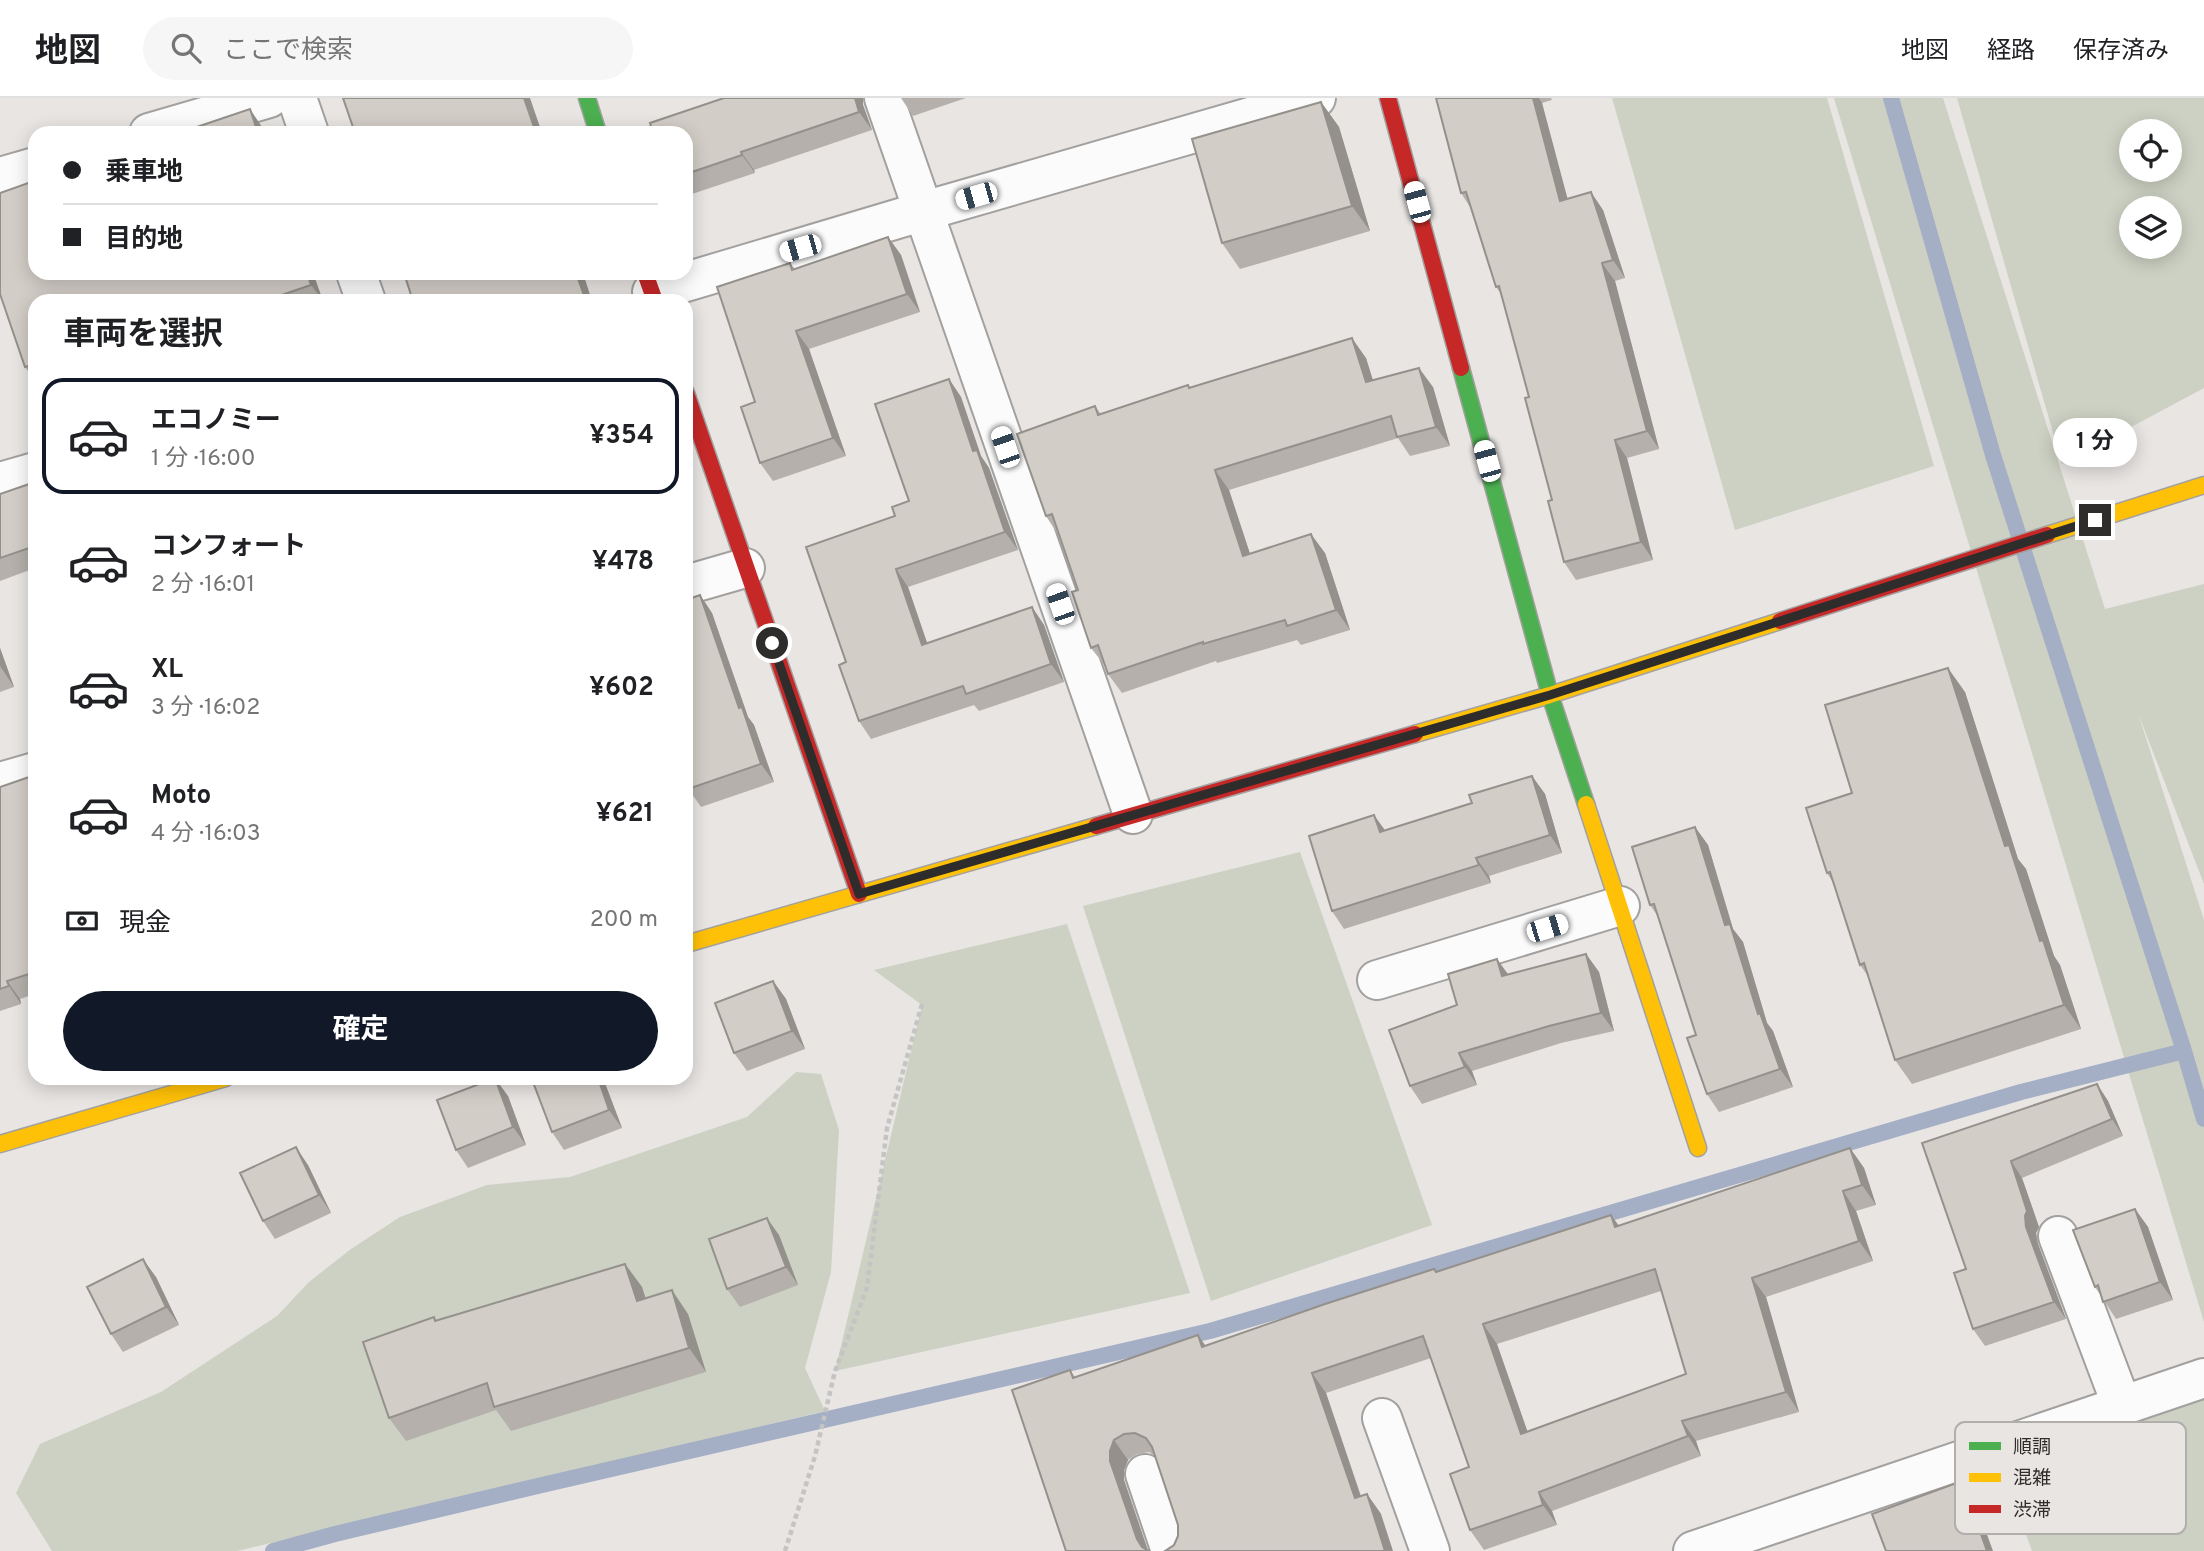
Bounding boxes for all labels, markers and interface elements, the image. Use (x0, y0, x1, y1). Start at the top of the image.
search box (143, 17, 633, 80)
icon: search (167, 29, 205, 67)
text: 地図 (35, 32, 101, 74)
text: ここで検索 (223, 35, 353, 68)
text: 地図 (1901, 37, 1949, 67)
text: 経路 (1987, 37, 2035, 67)
text: 保存済み (2073, 37, 2169, 67)
map controls (2119, 119, 2182, 259)
button: locate (2119, 119, 2182, 182)
text: 乗車地 (105, 157, 183, 190)
car (1402, 179, 1433, 225)
car (953, 180, 1000, 212)
button: layers (2119, 196, 2182, 259)
text: 目的地 (105, 224, 183, 257)
car (777, 232, 824, 264)
text: 車両を選択 (63, 316, 223, 356)
icon: car (67, 405, 130, 468)
text: エコノミー (151, 405, 281, 438)
callout: 1 分 (2053, 418, 2137, 468)
text: ¥354 (590, 420, 654, 453)
car (989, 424, 1022, 470)
text: 1 分 (2076, 428, 2114, 457)
car (1472, 438, 1503, 484)
text: 1 分 · 16:00 (151, 445, 256, 474)
route end (2079, 504, 2111, 536)
icon: car (67, 531, 130, 594)
text: コンフォート (151, 531, 306, 564)
text: ¥478 (592, 546, 654, 579)
text: 2 分 · 16:01 (151, 571, 255, 600)
car (1044, 581, 1077, 627)
route start (756, 627, 788, 659)
text: XL (151, 654, 183, 687)
icon: car (67, 657, 130, 720)
text: ¥602 (589, 672, 654, 705)
text: 3 分 · 16:02 (151, 694, 260, 723)
text: Moto (151, 780, 211, 813)
icon: car (67, 783, 130, 846)
text: ¥621 (596, 798, 654, 831)
text: 4 分 · 16:03 (151, 820, 261, 849)
icon: cash (63, 902, 101, 940)
text: 200 m (590, 906, 658, 935)
text: 現金 (119, 908, 171, 941)
car (1524, 912, 1571, 944)
button: 確定 (63, 991, 658, 1071)
legend (1955, 1422, 2186, 1534)
text: 順調 (2013, 1436, 2051, 1460)
text: 混雑 (2013, 1467, 2051, 1491)
text: 渋滞 (2013, 1499, 2051, 1523)

